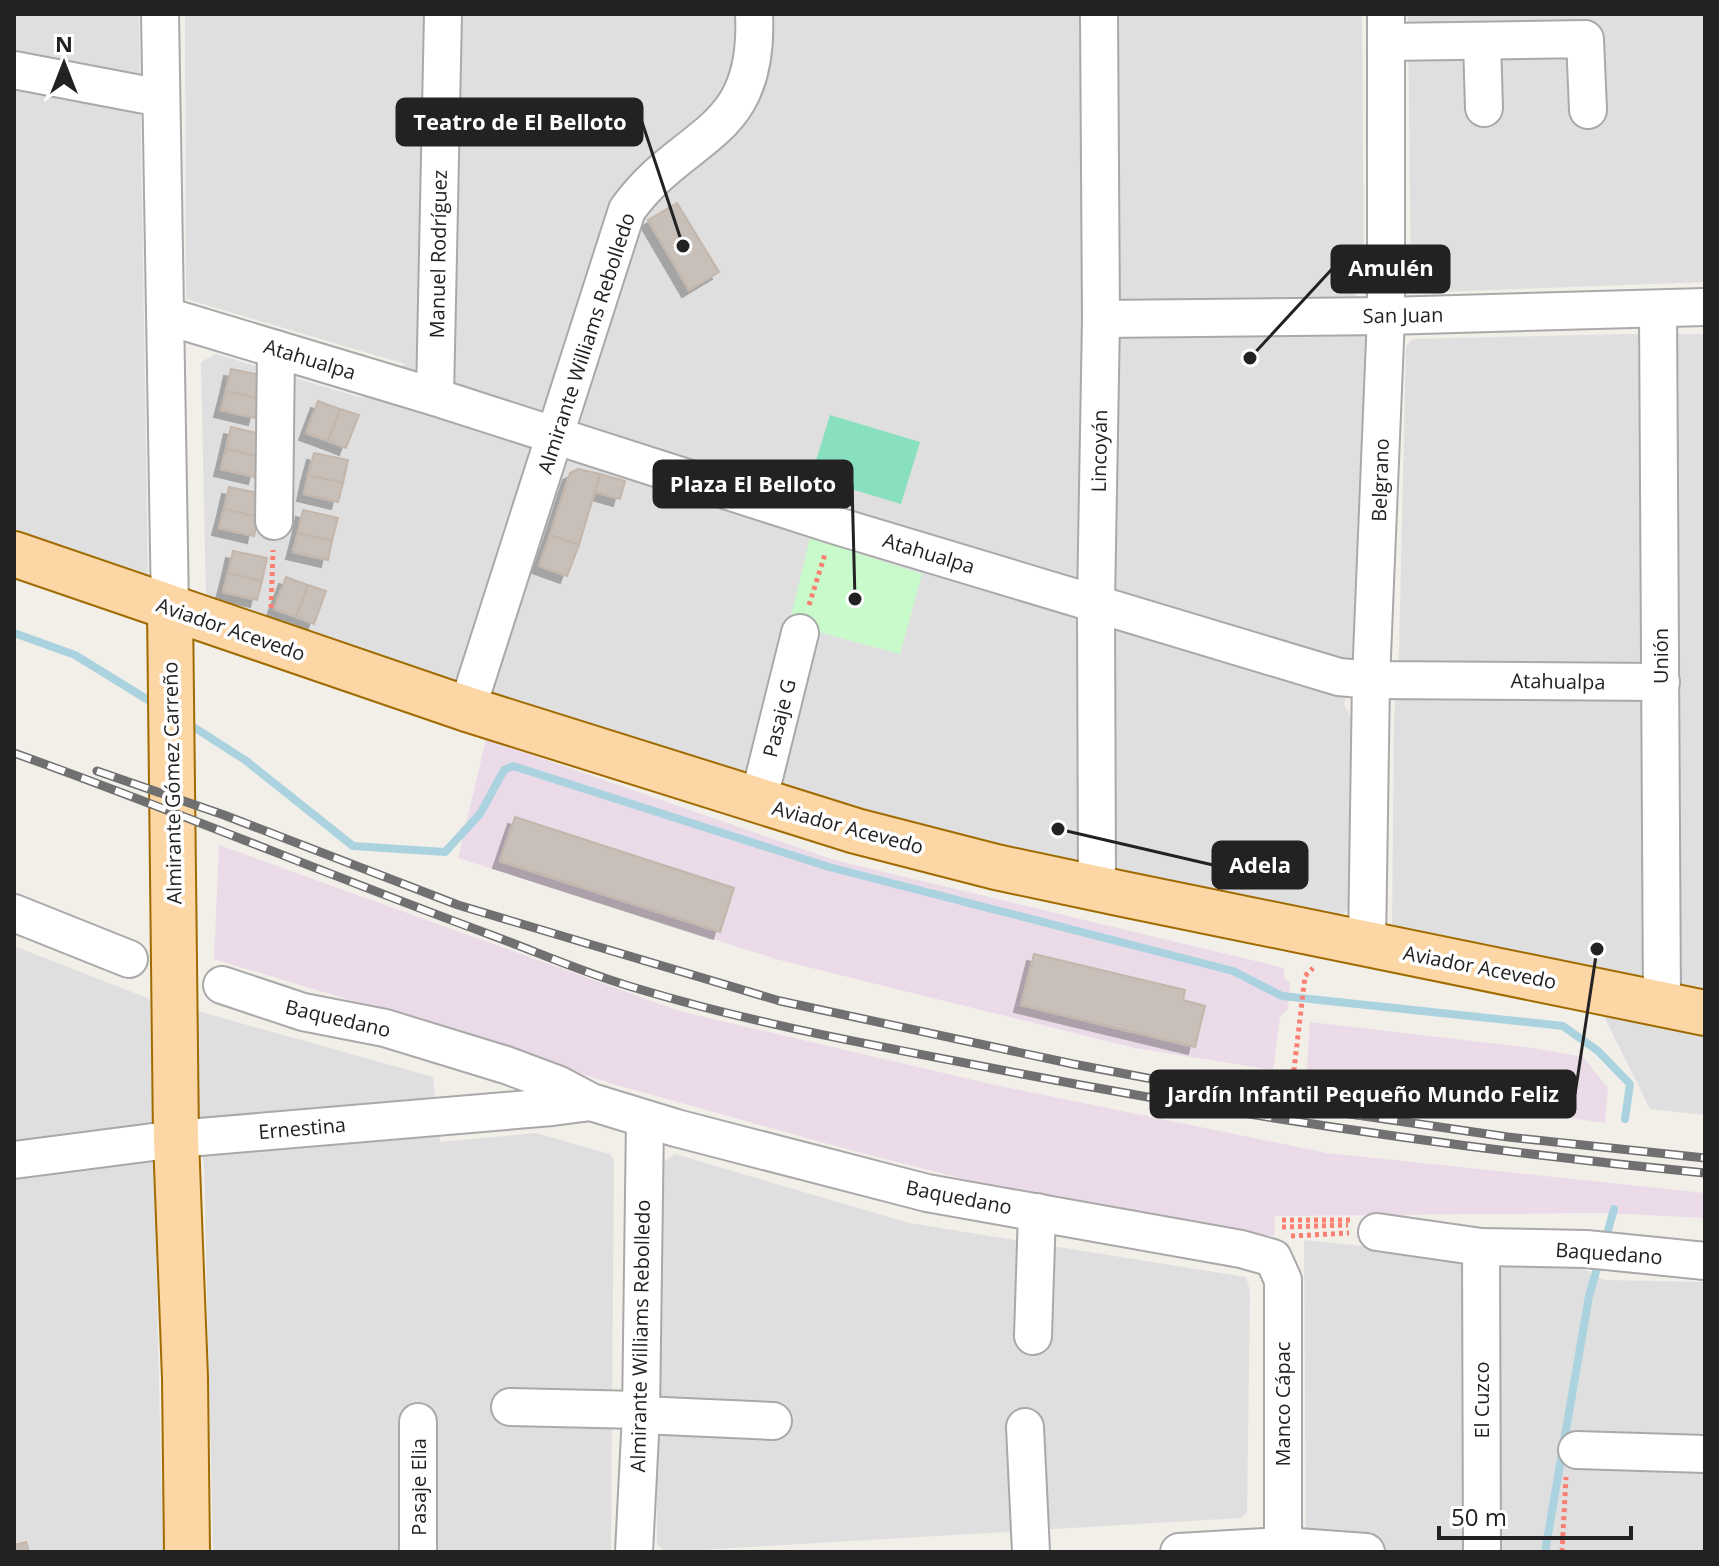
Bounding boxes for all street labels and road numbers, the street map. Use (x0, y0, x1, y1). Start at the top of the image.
street label: Manuel Rodríguez (423, 169, 453, 339)
street label: Almirante Williams Rebolledo (531, 209, 641, 477)
street label: San Juan (1362, 301, 1444, 329)
street label: Atahualpa (261, 332, 359, 386)
street label: Lincoyán (1085, 409, 1113, 493)
street label: Belgrano (1365, 438, 1395, 522)
street label: Atahualpa (880, 526, 978, 580)
street label: Aviador Acevedo (153, 591, 309, 667)
street label: Unión (1647, 628, 1674, 684)
street label: Almirante Gómez Carreño (156, 661, 188, 905)
street label: Atahualpa (1510, 667, 1606, 695)
street label: Pasaje G (756, 676, 802, 760)
street label: Aviador Acevedo (769, 794, 927, 860)
street label: Aviador Acevedo (1401, 939, 1559, 995)
street label: Baquedano (283, 993, 393, 1043)
street label: Ernestina (257, 1111, 347, 1145)
street label: Baquedano (904, 1173, 1014, 1221)
street label: Almirante Williams Rebolledo (624, 1199, 656, 1473)
street label: Baquedano (1554, 1236, 1664, 1270)
street label: Manco Cápac (1269, 1342, 1296, 1466)
street label: El Cuzco (1468, 1361, 1495, 1439)
street label: Pasaje Elia (405, 1438, 432, 1536)

